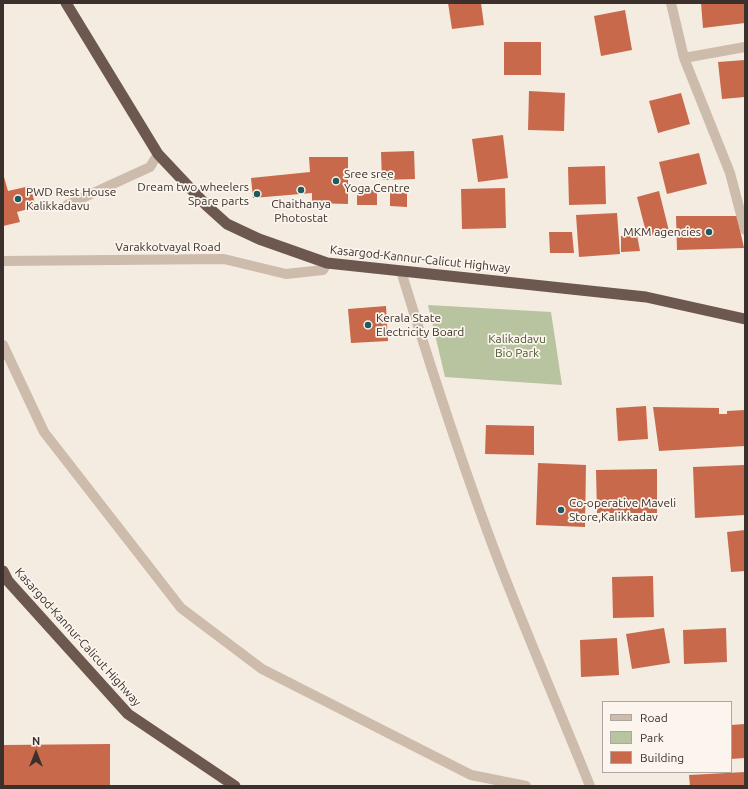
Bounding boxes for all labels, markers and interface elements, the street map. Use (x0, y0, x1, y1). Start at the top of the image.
place label: Sree sree Yoga Centre (344, 167, 410, 195)
marker: Sree sree Yoga Centre (331, 176, 341, 186)
place label: Dream two wheelers Spare parts (137, 180, 249, 208)
place label: PWD Rest House Kalikkadavu (26, 185, 116, 213)
marker: Chaithanya Photostat (296, 185, 306, 195)
marker: Dream two wheelers Spare parts (252, 189, 262, 199)
marker: PWD Rest House Kalikkadavu (13, 194, 23, 204)
place label: Chaithanya Photostat (271, 197, 331, 225)
place label: MKM agencies (623, 225, 701, 239)
marker: MKM agencies (704, 227, 714, 237)
street label: Varakkotvayal Road (115, 240, 221, 254)
street label: Kasargod-Kannur-Calicut Highway (329, 242, 511, 276)
place label: Kerala State Electricity Board (376, 311, 464, 339)
marker: Kerala State Electricity Board (363, 320, 373, 330)
park label: Kalikadavu Bio Park (488, 332, 546, 360)
place label: Co-operative Maveli Store,Kalikkadav (569, 496, 676, 524)
marker: Co-operative Maveli Store,Kalikkadav (556, 505, 566, 515)
street label: Kasargod-Kannur-Calicut Highway (12, 565, 144, 709)
legend (602, 701, 732, 773)
text: Road (640, 711, 668, 724)
text: Park (640, 731, 664, 744)
north arrow (16, 733, 56, 773)
text: N (32, 735, 40, 747)
text: Building (640, 751, 684, 764)

